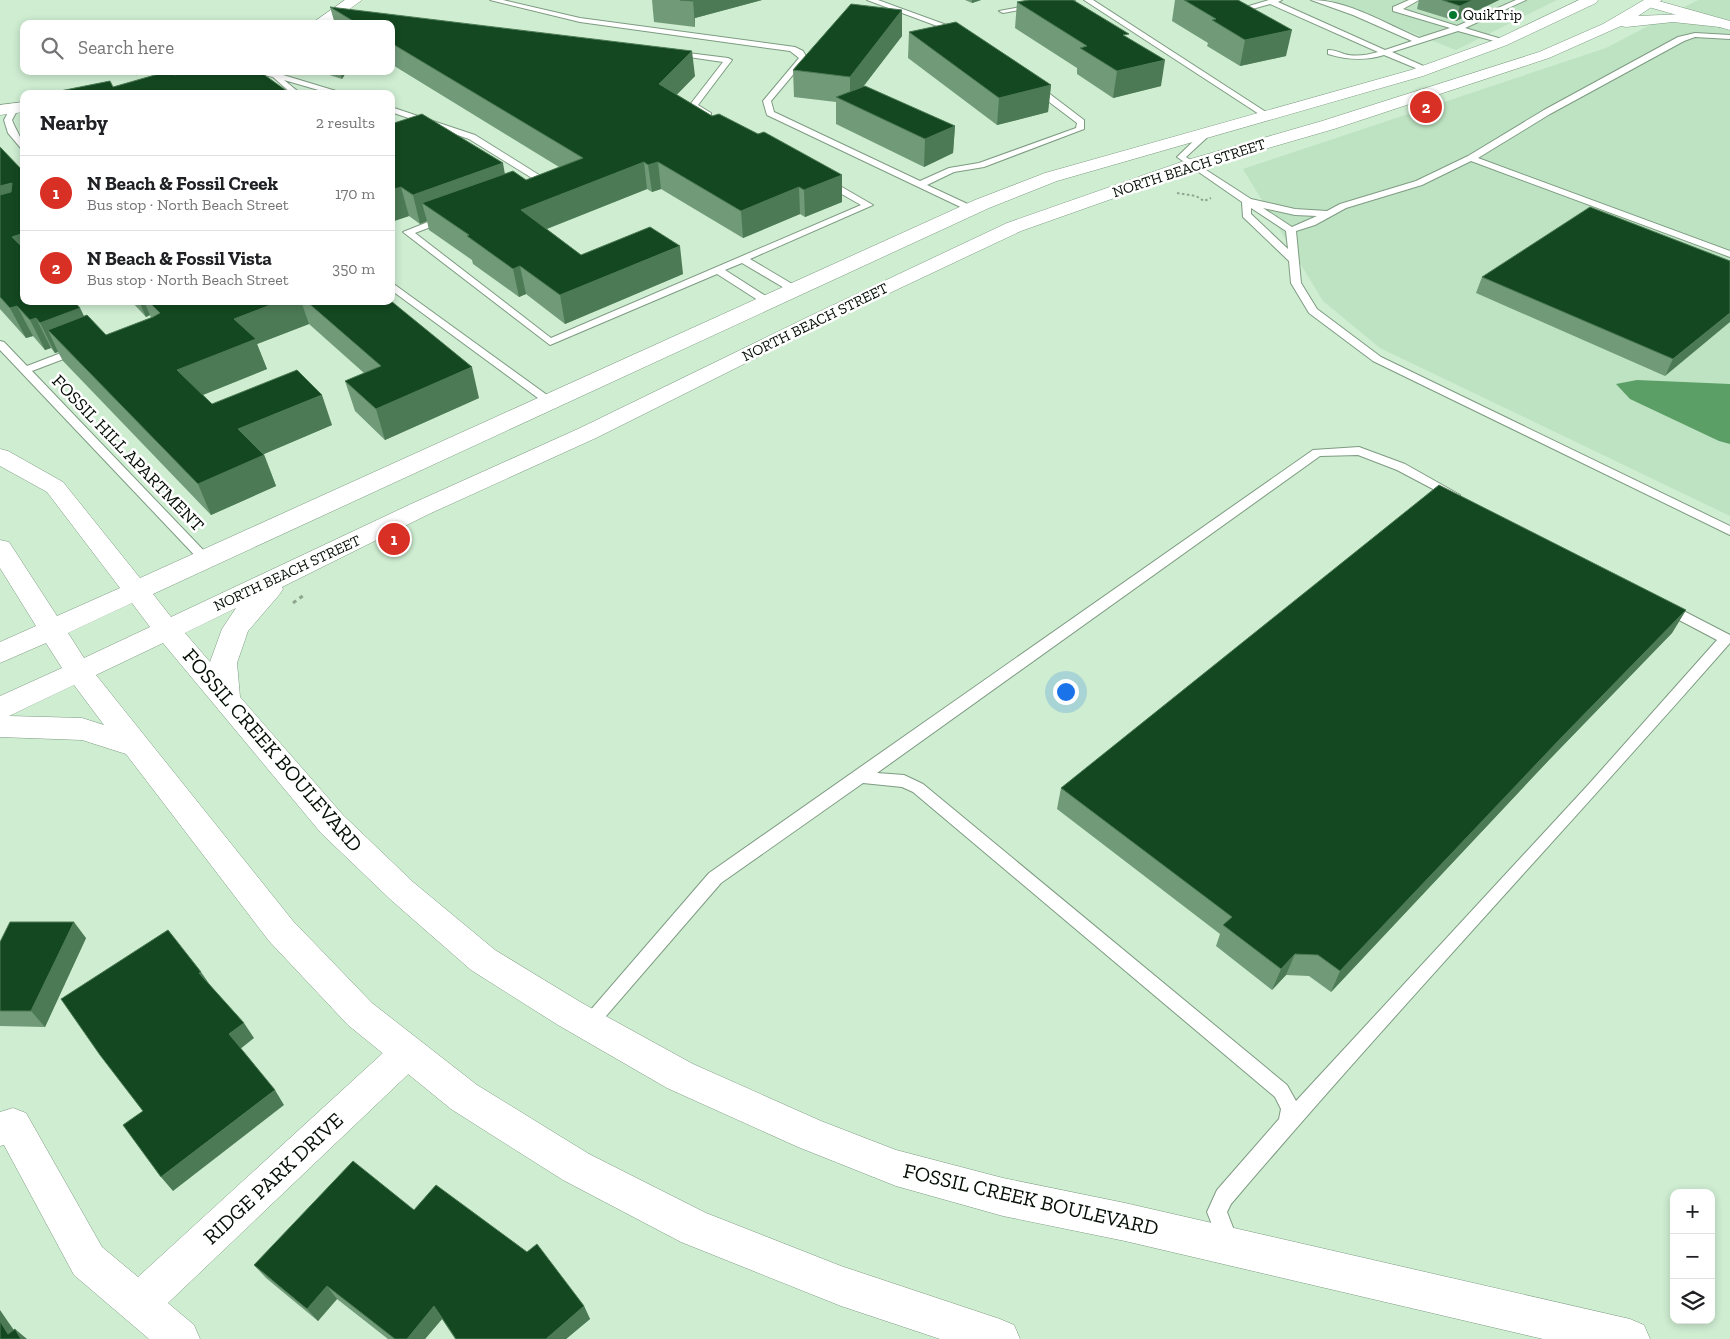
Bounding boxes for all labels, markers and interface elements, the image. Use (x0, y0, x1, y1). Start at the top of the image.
place label: QuikTrip (1463, 6, 1522, 24)
marker: QuikTrip (1447, 9, 1459, 21)
search box (20, 20, 395, 75)
icon: search (38, 34, 66, 62)
text: Search here (78, 36, 174, 59)
pin: 2 (1410, 88, 1442, 126)
text: Nearby (40, 110, 108, 135)
text: 2 results (316, 113, 375, 132)
street label: NORTH BEACH STREET (1110, 135, 1268, 201)
text: N Beach & Fossil Creek (87, 172, 278, 195)
text: 1 (53, 184, 59, 203)
text: 170 m (335, 184, 375, 203)
text: Bus stop · North Beach Street (87, 195, 289, 214)
text: N Beach & Fossil Vista (87, 247, 272, 270)
text: 2 (52, 259, 60, 278)
text: 350 m (332, 259, 375, 278)
text: Bus stop · North Beach Street (87, 270, 289, 289)
street label: NORTH BEACH STREET (739, 279, 891, 365)
street label: FOSSIL HILL APARTMENT (47, 370, 209, 536)
pin: 1 (378, 520, 410, 558)
street label: NORTH BEACH STREET (211, 531, 363, 615)
street label: FOSSIL CREEK BOULEVARD (178, 643, 368, 857)
your location (1053, 679, 1079, 705)
street label: RIDGE PARK DRIVE (198, 1107, 348, 1249)
street label: FOSSIL CREEK BOULEVARD (901, 1157, 1161, 1241)
map controls (1670, 1189, 1715, 1324)
button: + (1670, 1189, 1715, 1234)
button: − (1670, 1234, 1715, 1279)
button: layers (1670, 1279, 1715, 1324)

